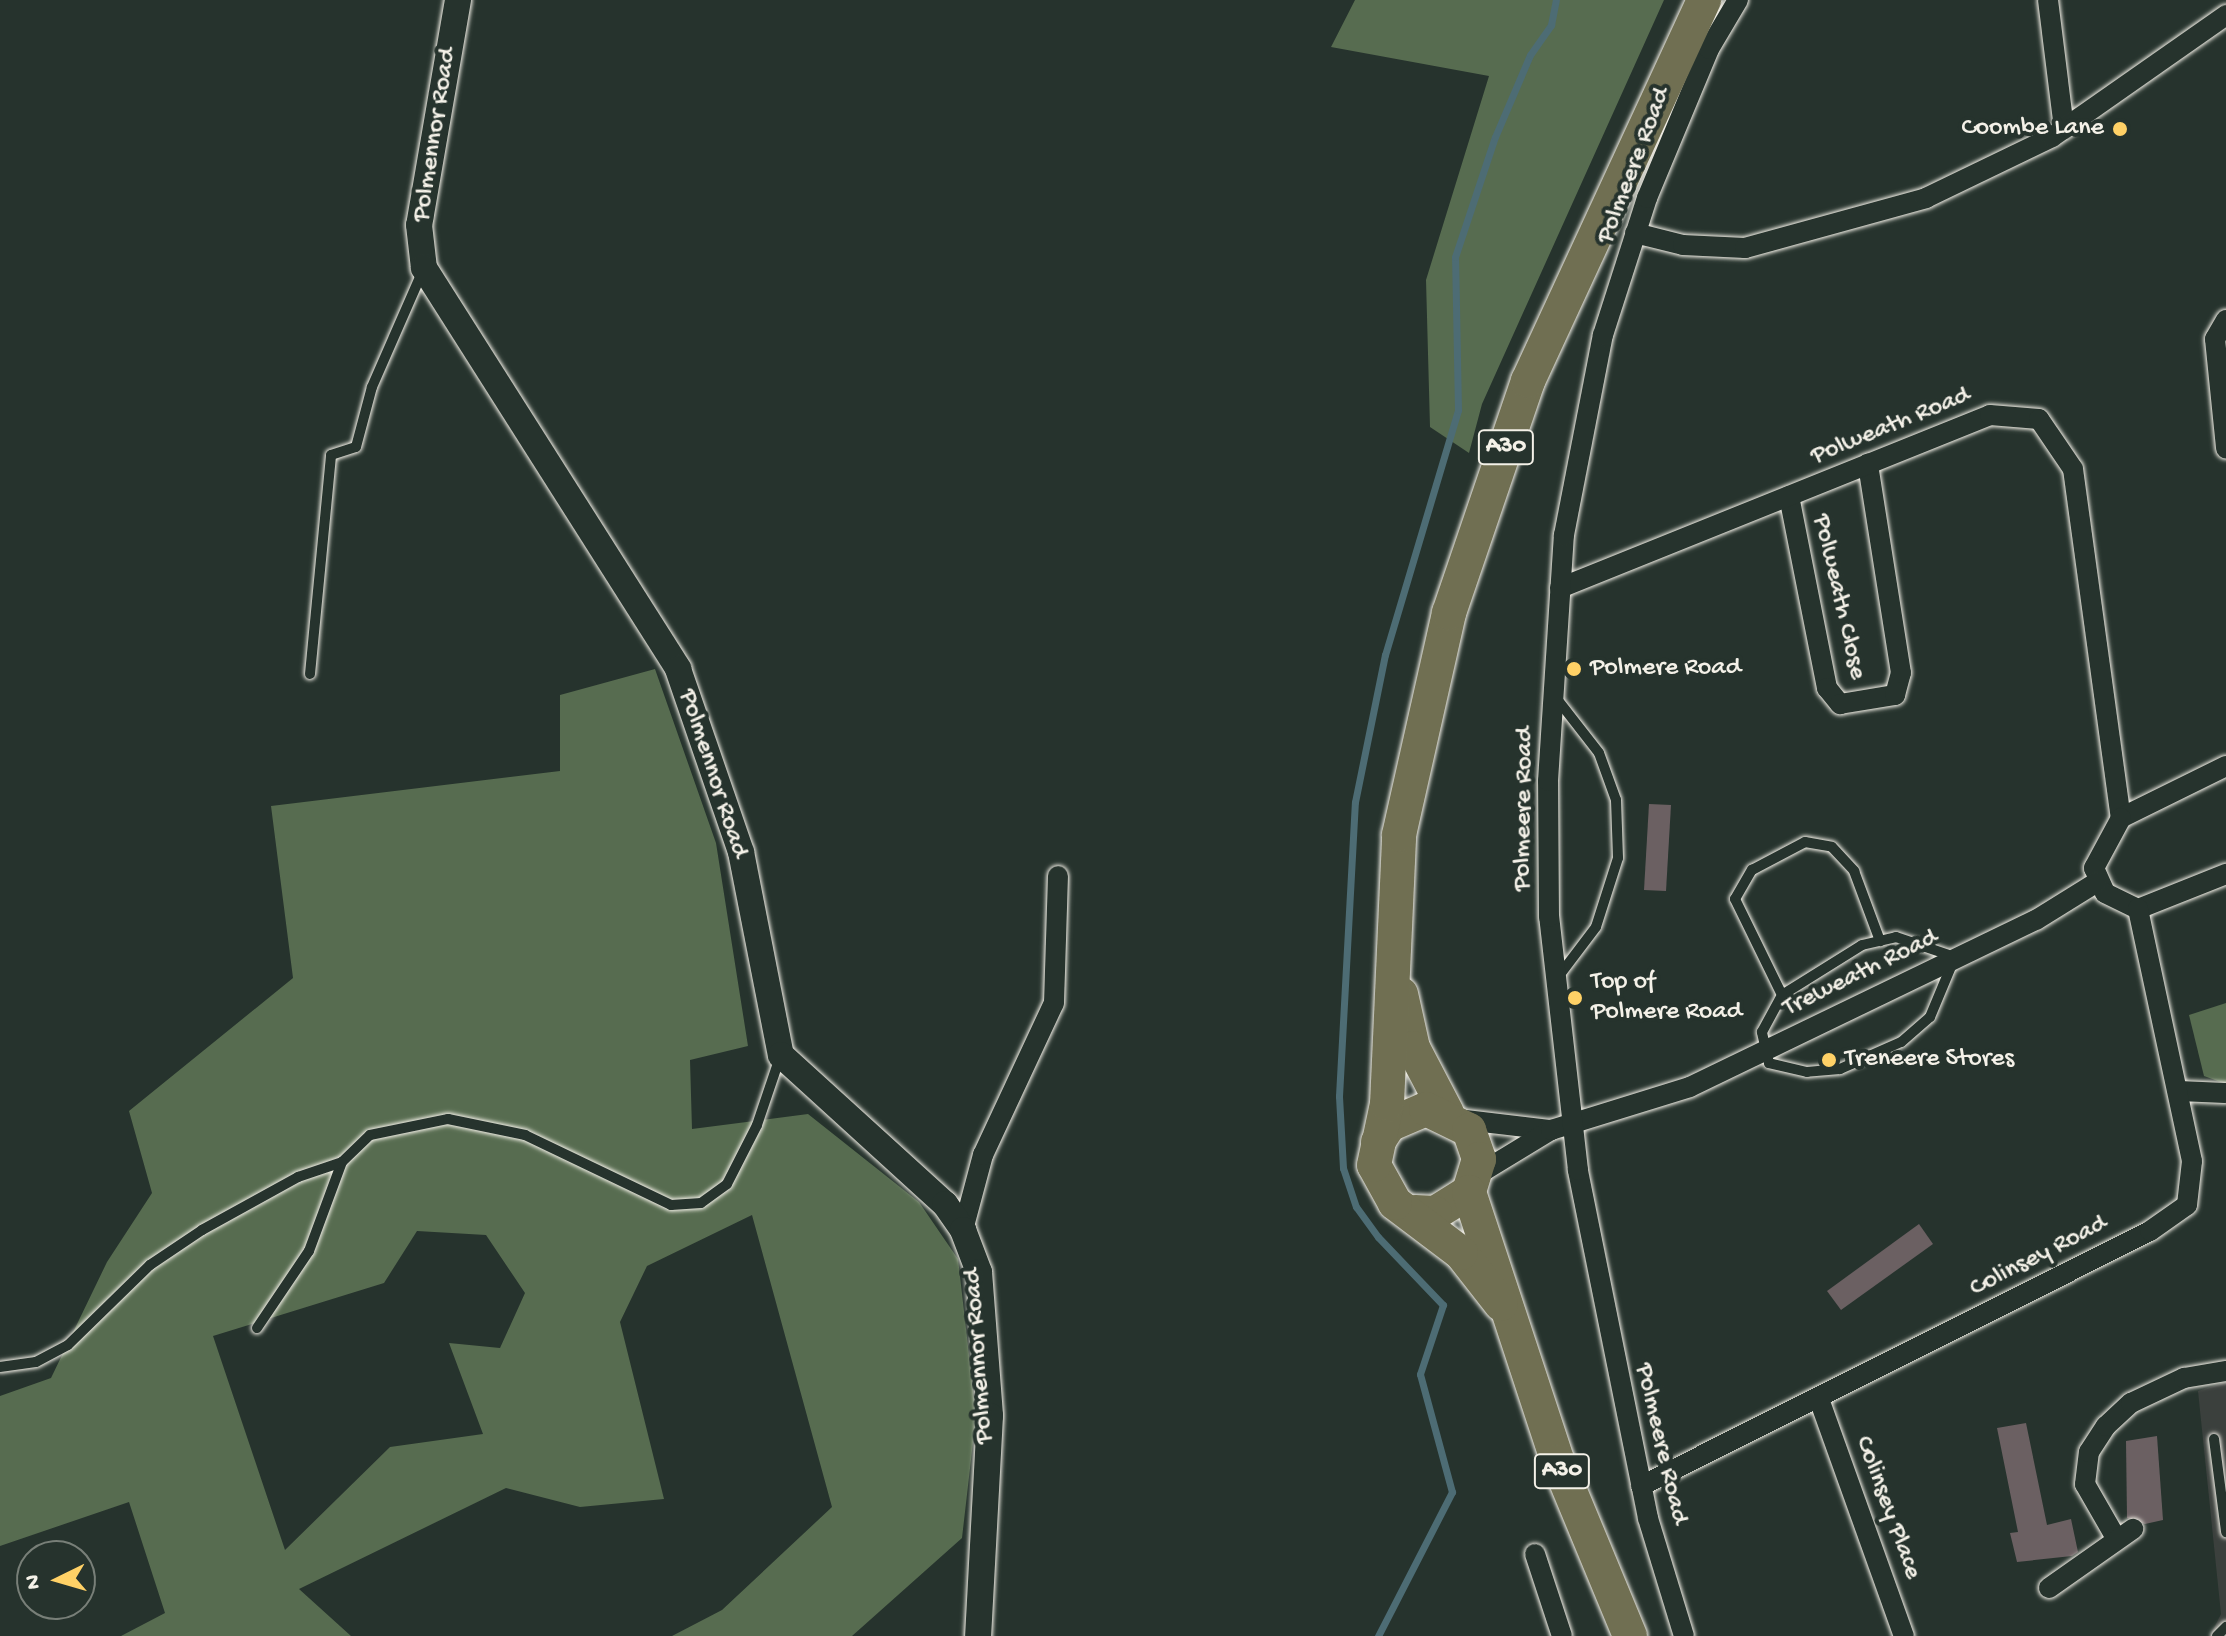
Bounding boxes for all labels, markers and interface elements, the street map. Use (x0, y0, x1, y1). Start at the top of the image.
street label: Polmennor Road (407, 46, 465, 224)
street label: Polmeere Road (1591, 84, 1679, 248)
place label: Coombe Lane (1961, 113, 2104, 145)
marker: Coombe Lane (2111, 120, 2129, 138)
street label: Polweath Road (1807, 381, 1975, 473)
road number: A30 (1476, 427, 1536, 467)
street label: Polweath Close (1804, 511, 1872, 683)
place label: Polmere Road (1590, 653, 1741, 685)
marker: Polmere Road (1565, 660, 1583, 678)
street label: Polmennor Road (670, 686, 754, 862)
street label: Polmeere Road (1508, 727, 1542, 891)
street label: Treweath Road (1779, 923, 1943, 1025)
place label: Top of Polmere Road (1591, 967, 1742, 1028)
marker: Top of Polmere Road (1566, 989, 1584, 1007)
place label: Treneere Stores (1845, 1044, 2014, 1076)
marker: Treneere Stores (1820, 1051, 1838, 1069)
street label: Colinsey Road (1965, 1209, 2113, 1305)
street label: Polmennor Road (958, 1267, 1002, 1445)
street label: Polmeere Road (1626, 1360, 1694, 1528)
street label: Colinsey Place (1847, 1432, 1927, 1584)
road number: A30 (1532, 1451, 1592, 1491)
north arrow (16, 1540, 96, 1620)
text: N (21, 1574, 48, 1590)

